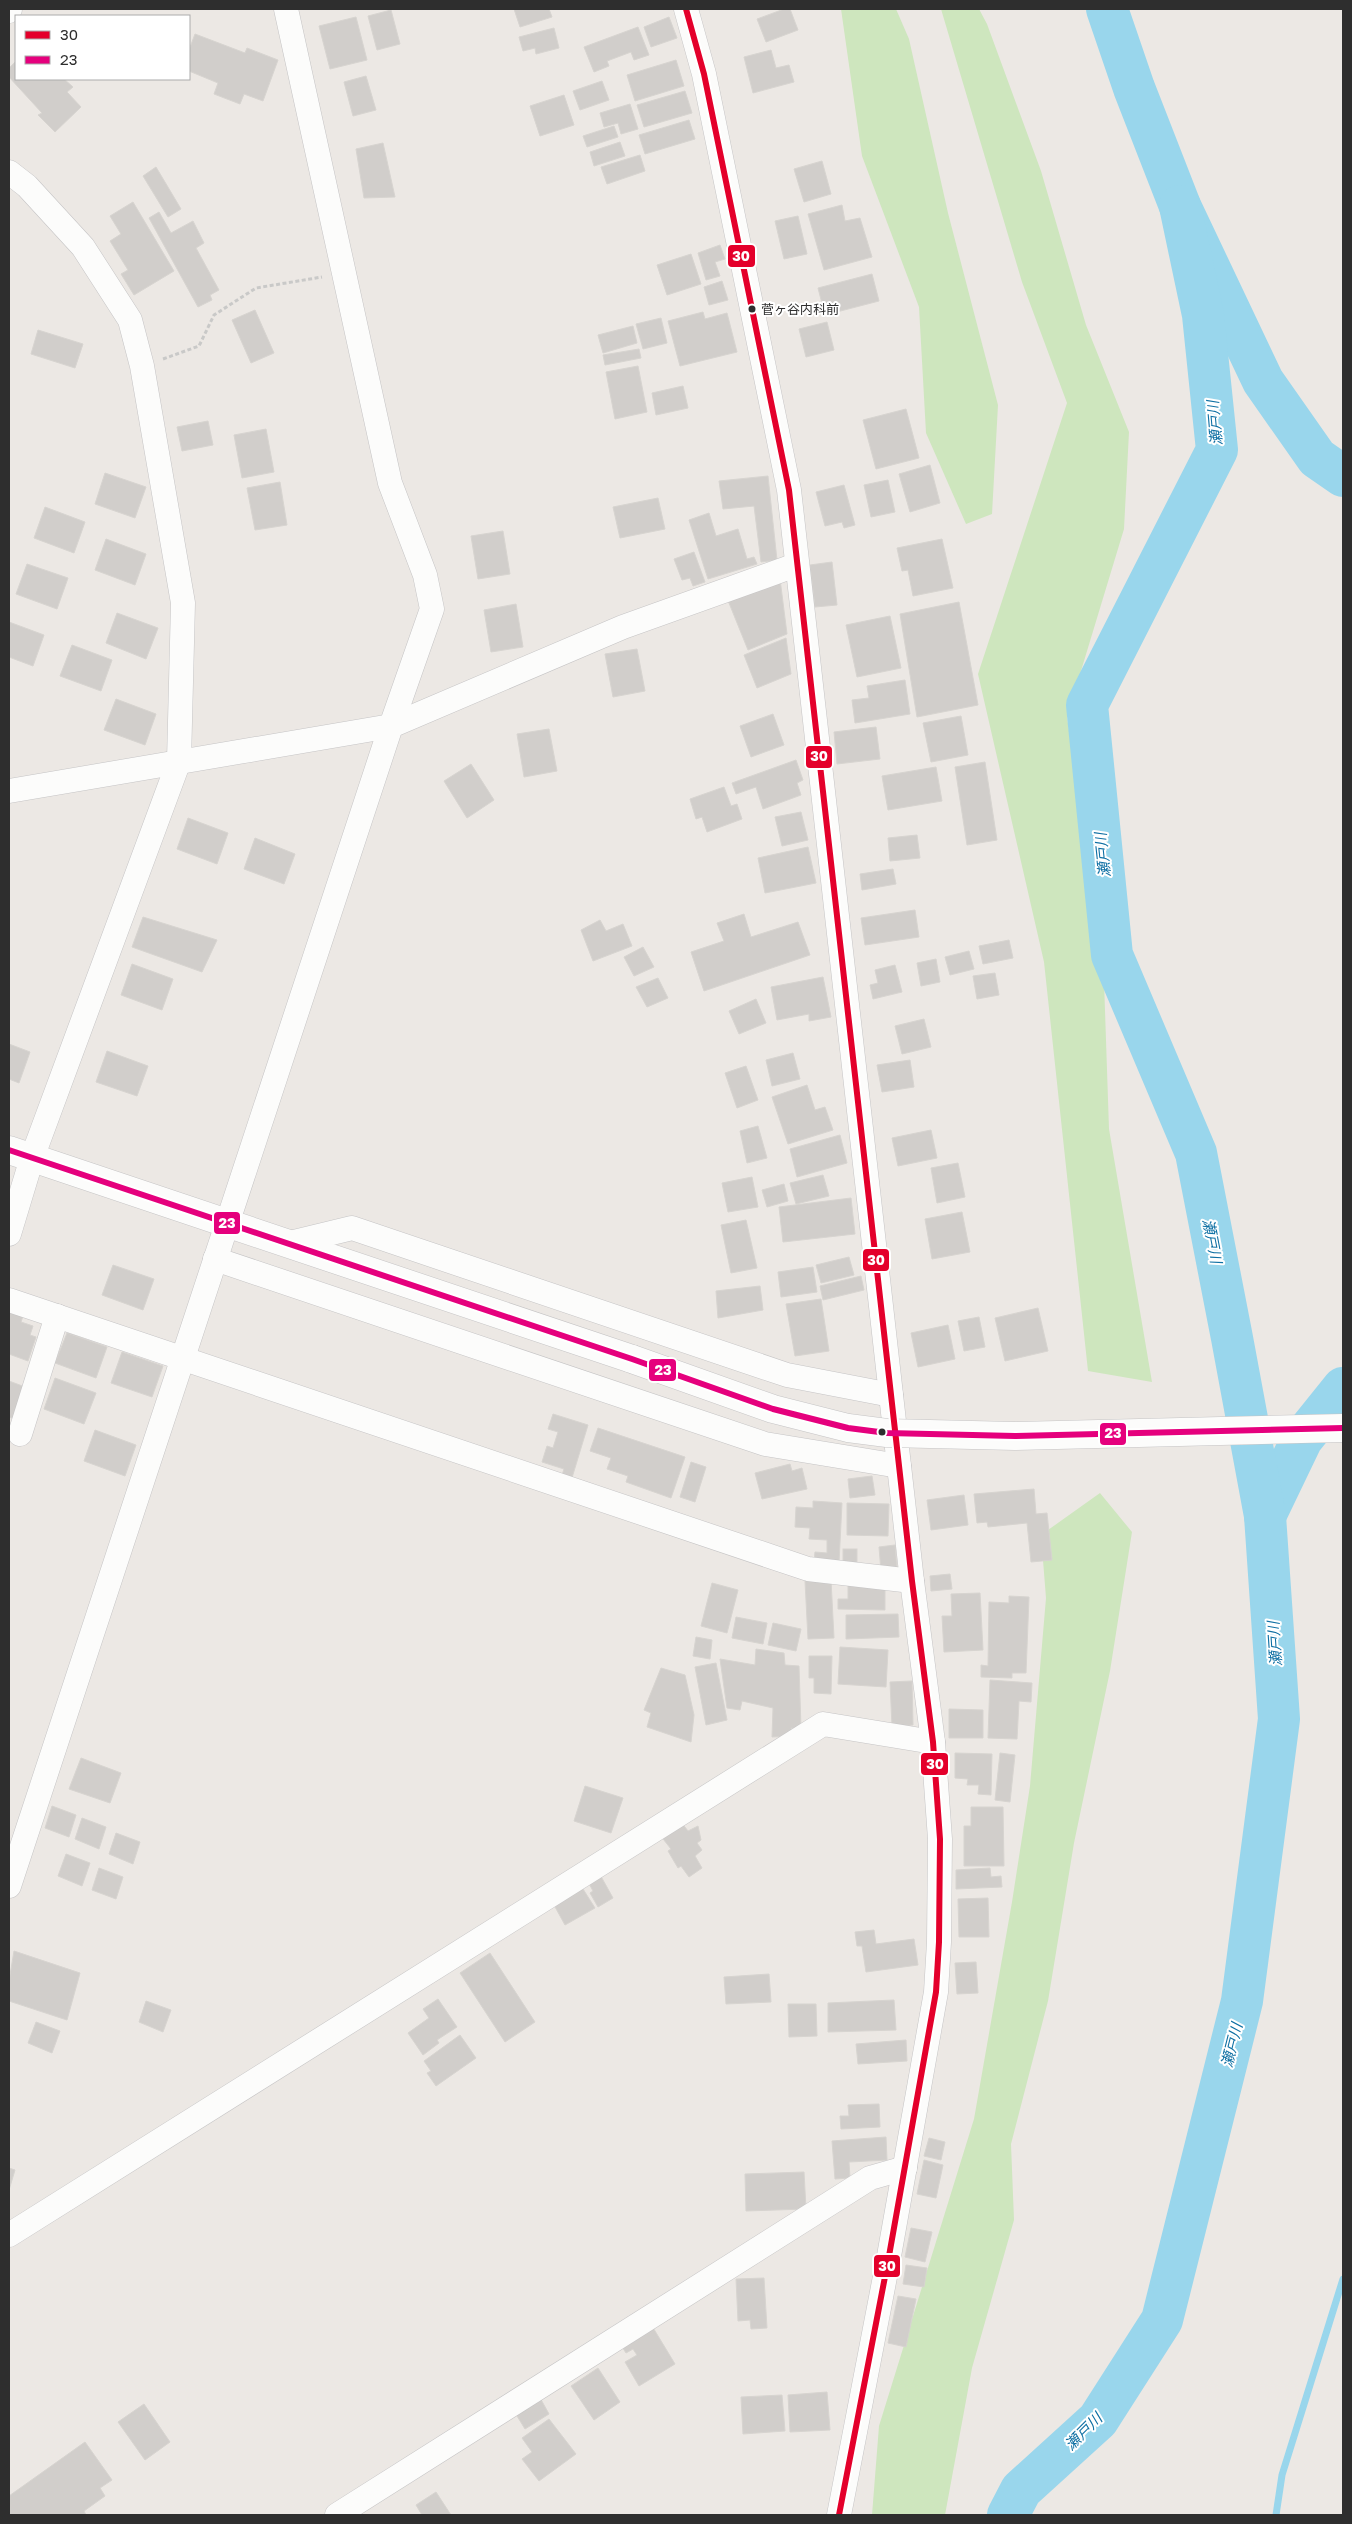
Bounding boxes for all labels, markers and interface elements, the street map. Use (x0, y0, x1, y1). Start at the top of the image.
legend (15, 15, 190, 80)
text: 30 (60, 25, 78, 43)
text: 23 (60, 50, 77, 68)
line badge: 30 (727, 244, 756, 268)
text: 30 (732, 247, 750, 264)
place label: 菅ヶ谷内科前 (761, 301, 839, 317)
marker: 菅ヶ谷内科前 (747, 304, 757, 314)
water label: 瀬戸川 (1203, 398, 1225, 446)
line badge: 30 (805, 745, 833, 769)
text: 30 (810, 747, 828, 764)
water label: 瀬戸川 (1090, 830, 1113, 878)
line badge: 23 (213, 1211, 241, 1235)
text: 23 (218, 1214, 236, 1231)
water label: 瀬戸川 (1200, 1217, 1227, 1267)
line badge: 30 (862, 1248, 890, 1272)
text: 30 (867, 1251, 885, 1268)
line badge: 23 (648, 1358, 677, 1382)
text: 23 (654, 1361, 672, 1378)
line badge: 23 (1099, 1422, 1127, 1446)
text: 23 (1104, 1424, 1122, 1441)
unlabelled marker (877, 1427, 887, 1437)
water label: 瀬戸川 (1263, 1619, 1285, 1667)
line badge: 30 (920, 1752, 949, 1776)
text: 30 (926, 1755, 944, 1772)
water label: 瀬戸川 (1217, 2019, 1246, 2069)
line badge: 30 (873, 2254, 901, 2278)
text: 30 (878, 2257, 896, 2274)
water label: 瀬戸川 (1061, 2407, 1107, 2453)

